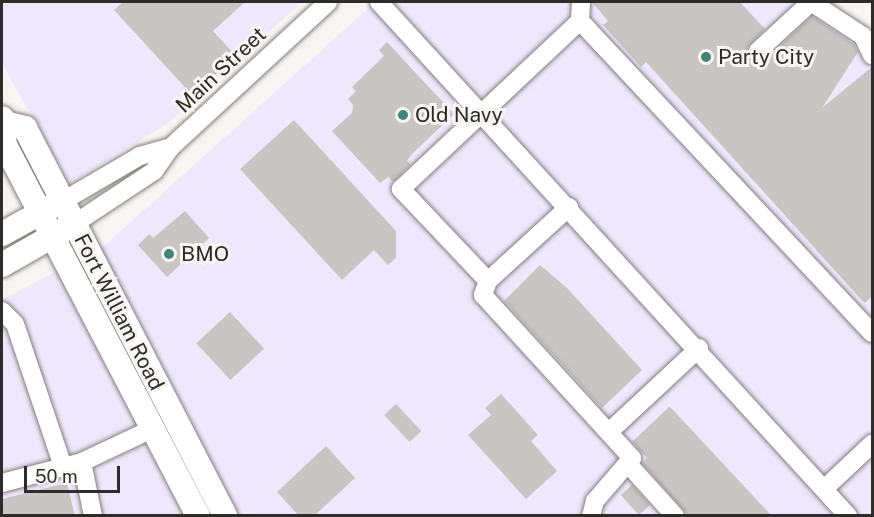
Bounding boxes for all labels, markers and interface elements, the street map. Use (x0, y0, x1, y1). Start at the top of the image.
street label: Main Street (171, 22, 271, 118)
place label: Party City (718, 44, 814, 70)
marker: Party City (699, 50, 713, 64)
place label: Old Navy (415, 102, 503, 128)
marker: Old Navy (396, 108, 410, 122)
street label: Fort William Road (69, 229, 169, 395)
place label: BMO (181, 241, 229, 267)
marker: BMO (162, 247, 176, 261)
scale bar (27, 454, 123, 492)
text: 50 m (35, 466, 78, 487)

